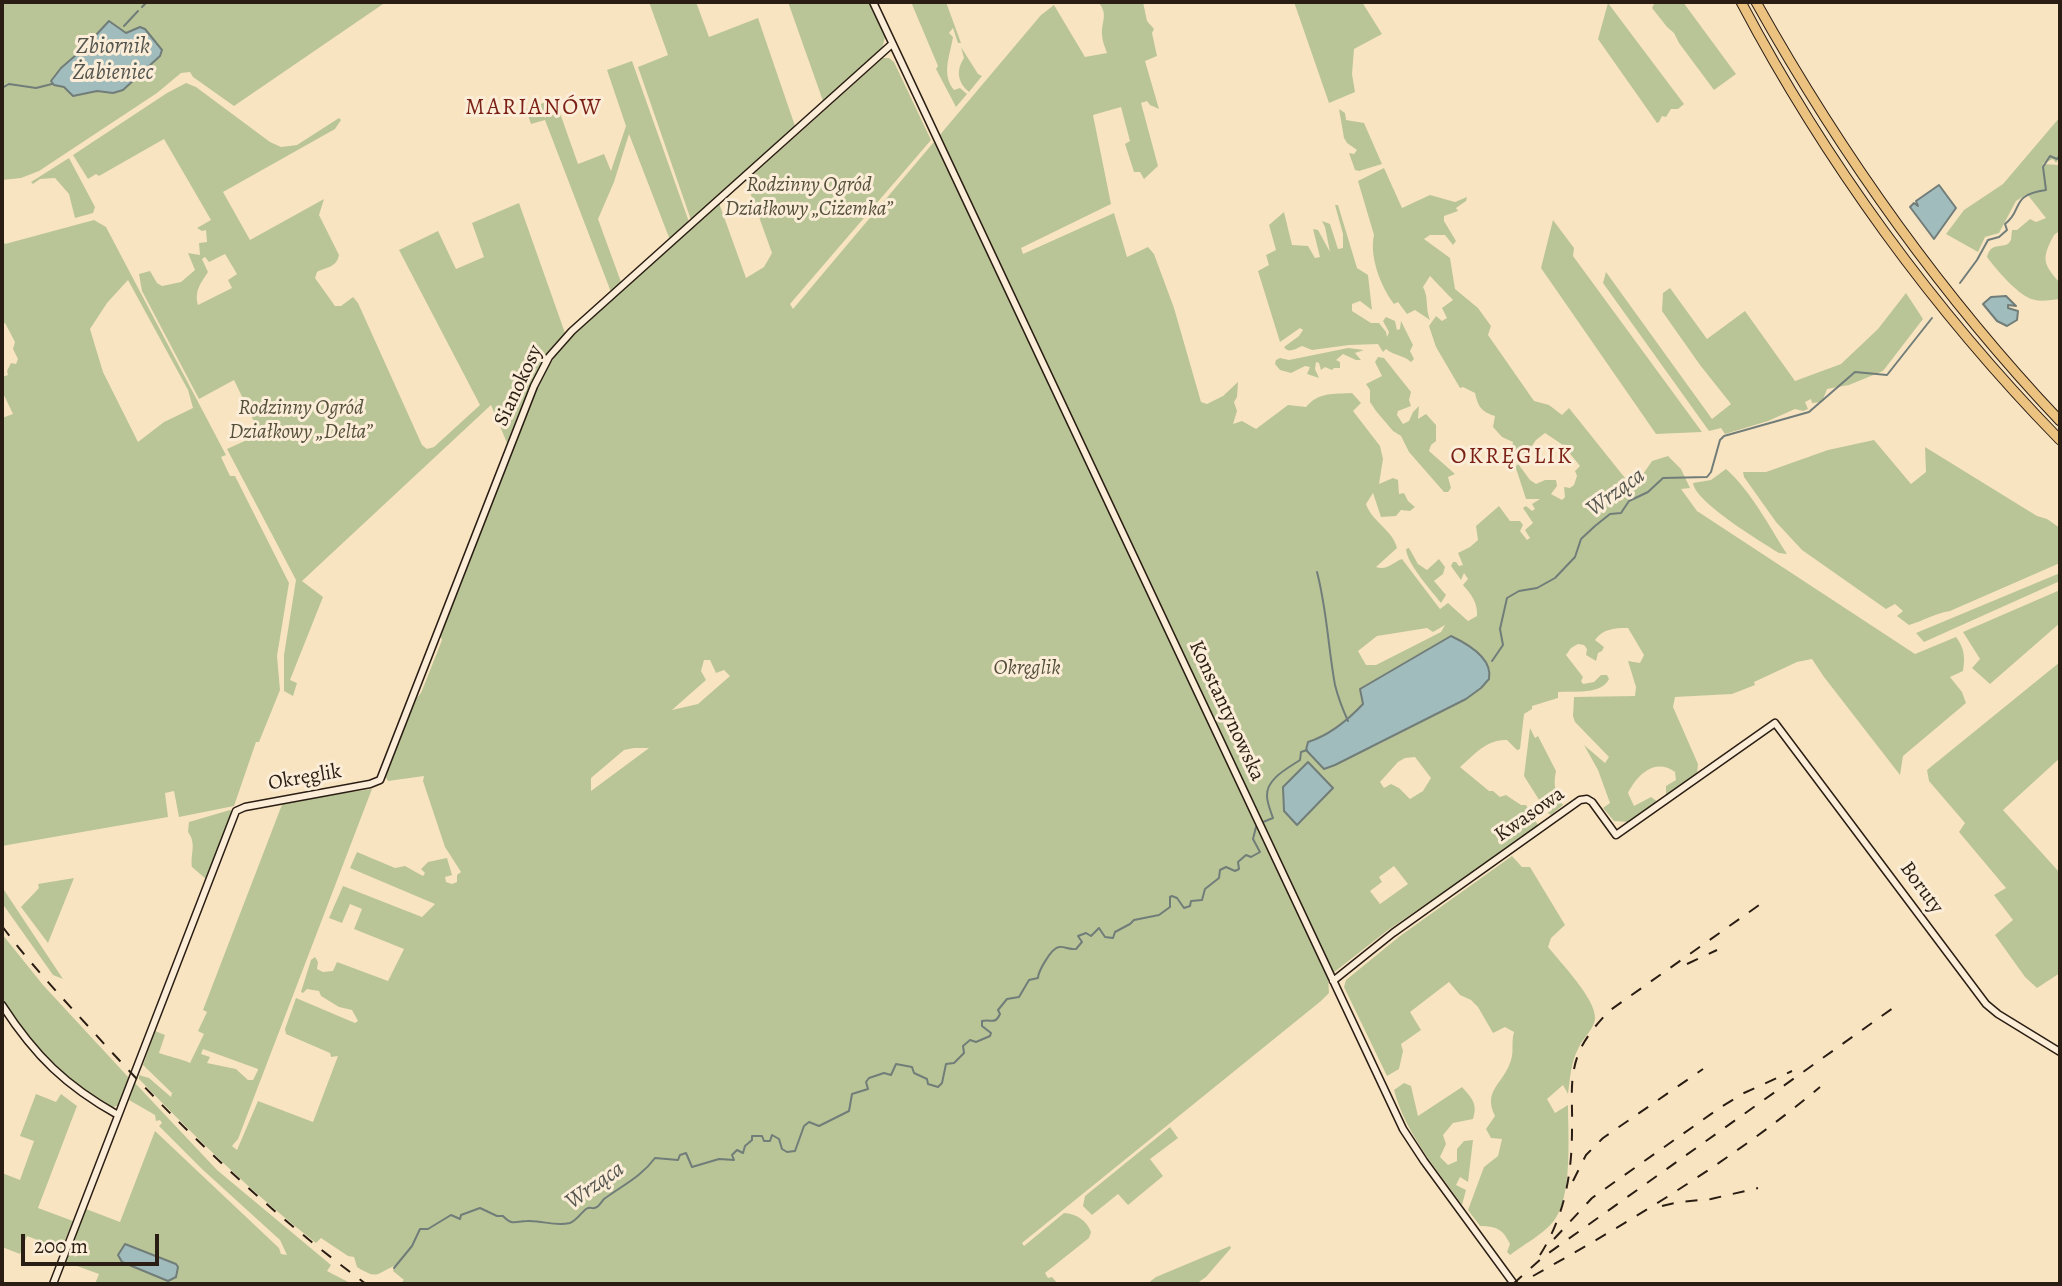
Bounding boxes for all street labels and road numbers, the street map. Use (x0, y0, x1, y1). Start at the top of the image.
street label: Sianokosy (489, 341, 549, 431)
street label: Konstantynowska (1182, 637, 1270, 785)
street label: Okręglik (266, 759, 344, 797)
street label: Kwasowa (1490, 782, 1570, 848)
street label: Boruty (1894, 857, 1948, 919)

